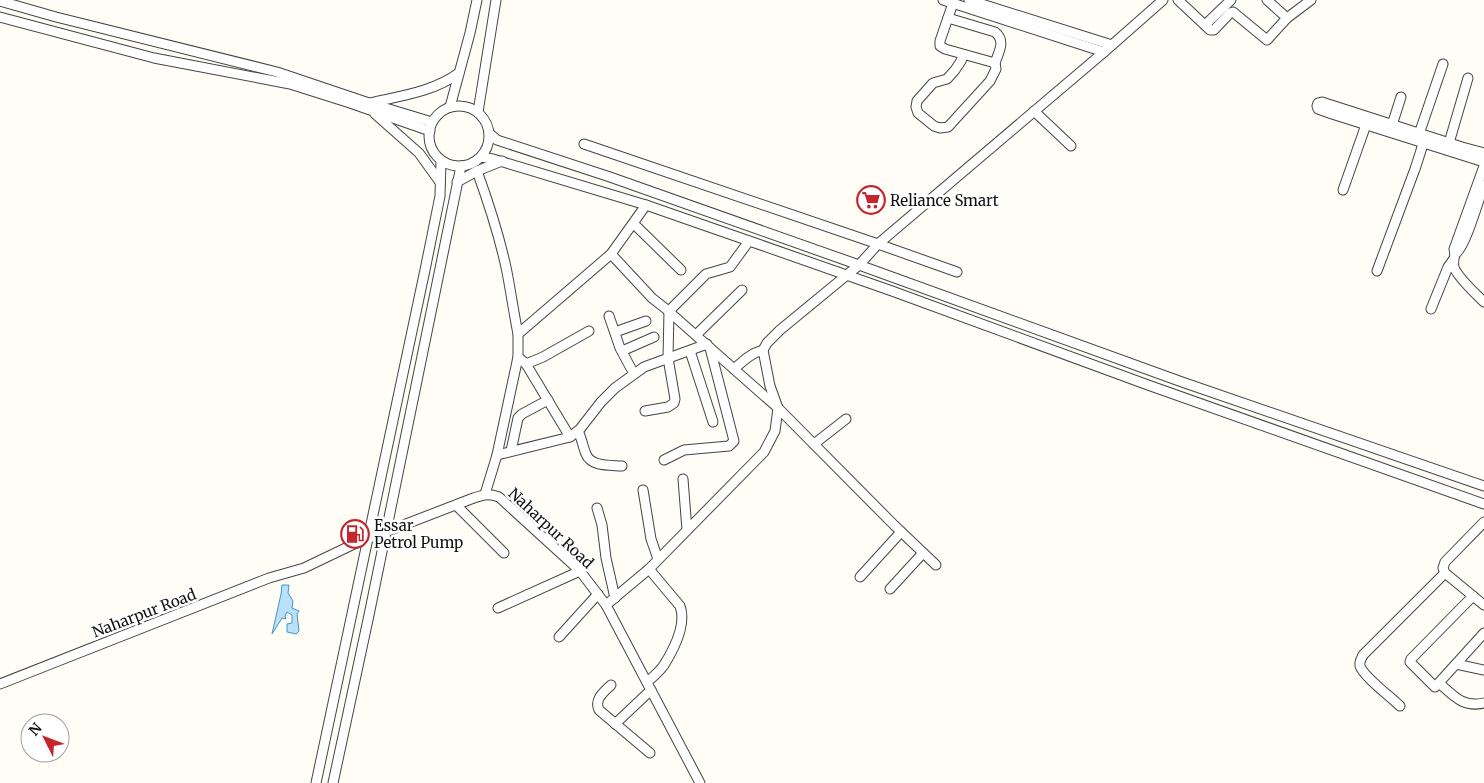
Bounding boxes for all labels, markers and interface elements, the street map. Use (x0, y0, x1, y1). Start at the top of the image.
supermarket icon: Reliance Smart (856, 185, 886, 215)
place label: Reliance Smart (890, 191, 999, 210)
street label: Naharpur Road (504, 484, 598, 572)
place label: Essar Petrol Pump (374, 516, 463, 552)
fuel station icon: Essar Petrol Pump (340, 519, 370, 549)
street label: Naharpur Road (89, 585, 199, 641)
north arrow (20, 713, 70, 763)
text: N (25, 719, 46, 739)

